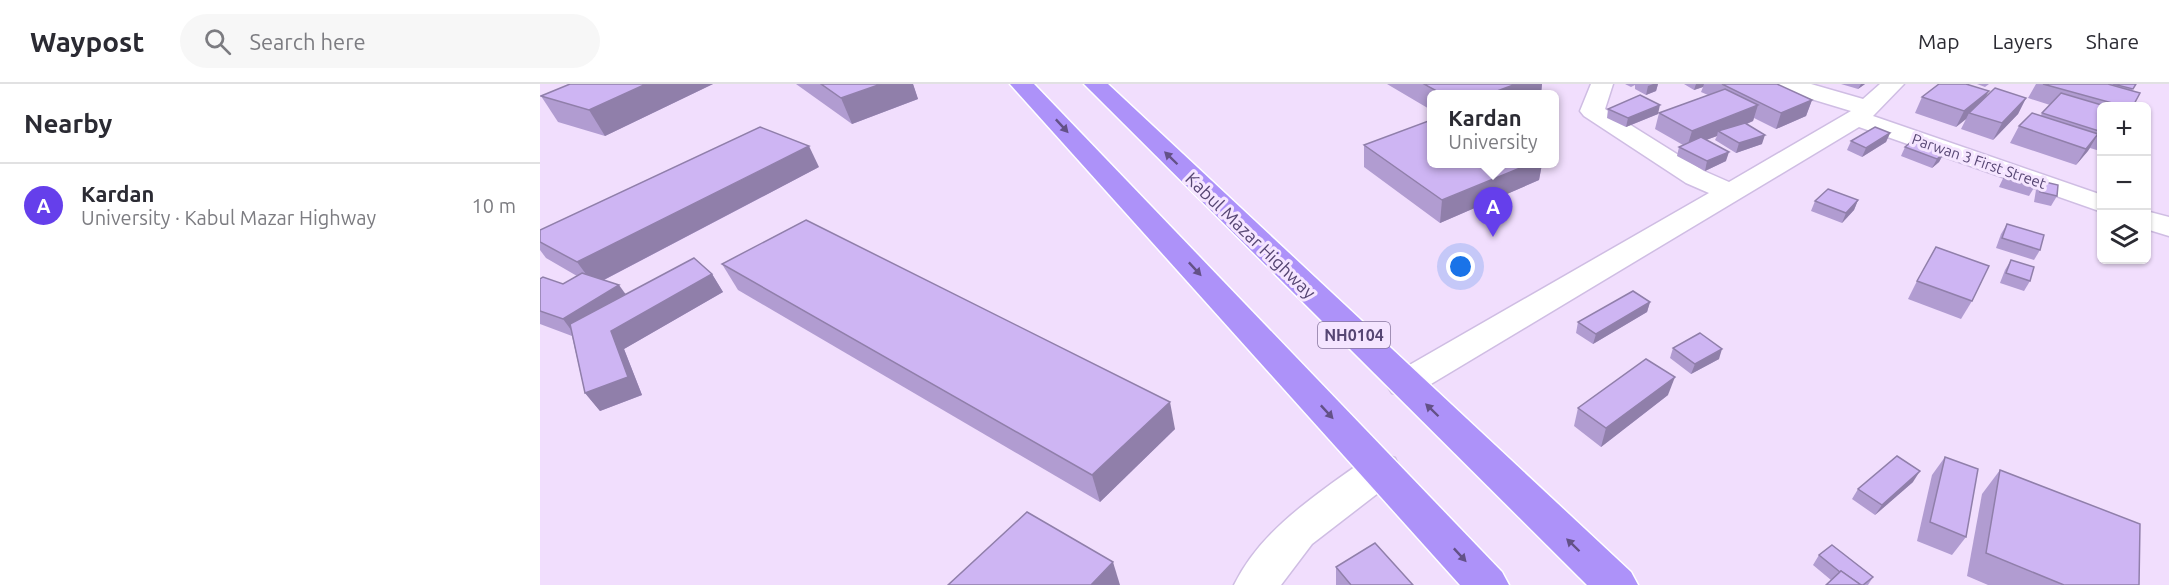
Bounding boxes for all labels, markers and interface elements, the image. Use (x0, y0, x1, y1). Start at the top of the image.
search box (180, 14, 600, 68)
icon: search (201, 25, 234, 58)
text: Waypost (30, 26, 144, 57)
text: Search here (249, 29, 366, 54)
text: Map (1918, 29, 1959, 53)
text: Layers (1992, 29, 2053, 53)
text: Share (2086, 29, 2139, 53)
popup (1427, 90, 1559, 168)
map controls (2097, 102, 2151, 264)
button: + (2097, 102, 2151, 156)
text: Kardan (1448, 105, 1522, 130)
text: Nearby (24, 109, 112, 138)
one-way arrow (1055, 118, 1068, 133)
text: University (1448, 130, 1538, 153)
street label: Parwan 3 First Street (1910, 130, 2048, 192)
one-way arrow (1164, 151, 1179, 165)
button: − (2097, 156, 2151, 210)
street label: Kabul Mazar Highway (1182, 168, 1320, 302)
text: Kardan (81, 181, 154, 206)
pin: A (1474, 188, 1512, 237)
text: A (36, 194, 51, 217)
text: 10 m (472, 194, 516, 217)
text: University · Kabul Mazar Highway (81, 206, 376, 229)
button: layers (2097, 210, 2151, 264)
your location (1446, 252, 1475, 281)
one-way arrow (1188, 261, 1201, 276)
road number: NH0104 (1318, 322, 1390, 348)
one-way arrow (1425, 403, 1440, 417)
one-way arrow (1320, 404, 1333, 419)
one-way arrow (1567, 538, 1581, 552)
one-way arrow (1453, 547, 1466, 562)

